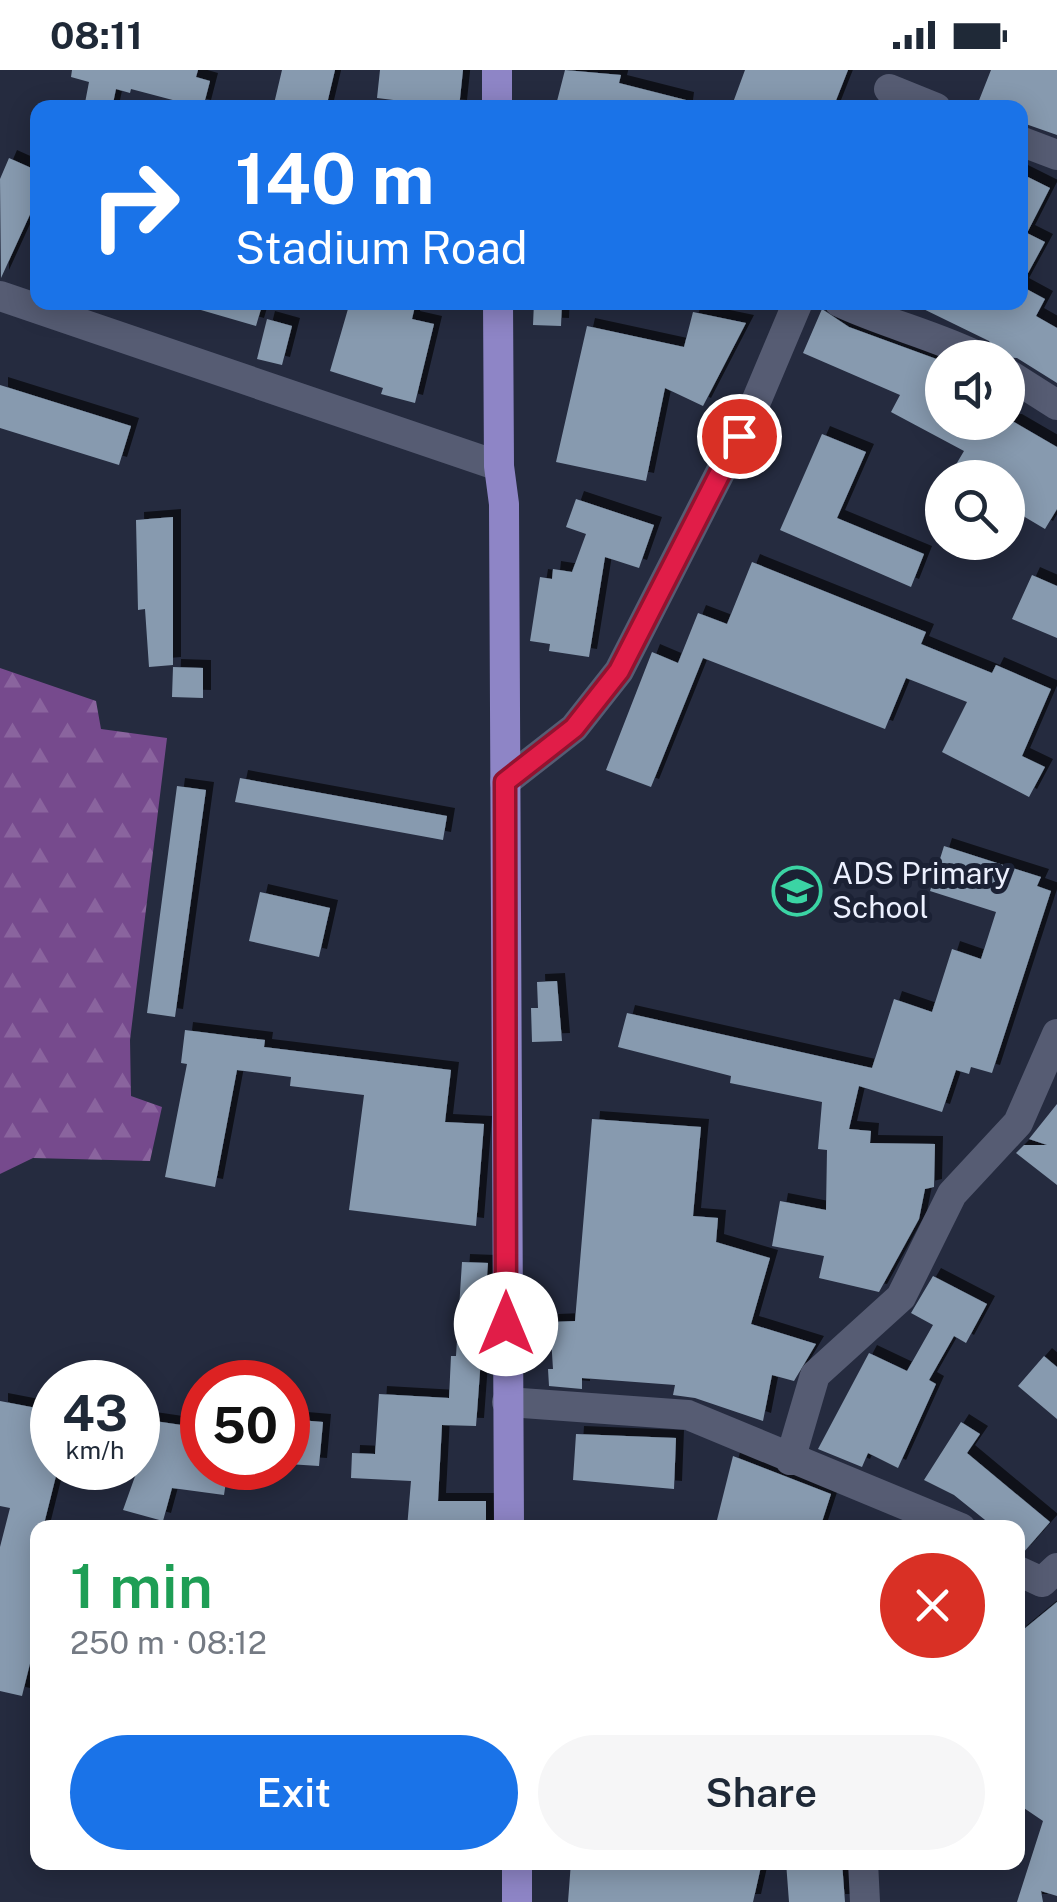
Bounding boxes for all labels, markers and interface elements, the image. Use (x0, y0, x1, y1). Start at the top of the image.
text: 08:11 (50, 13, 143, 58)
text: 140 m (235, 137, 434, 220)
icon: right (70, 140, 200, 270)
text: Stadium Road (235, 221, 528, 274)
map controls (925, 340, 1025, 560)
button: sound (925, 340, 1025, 440)
pin (697, 394, 782, 479)
icon: arrive (712, 409, 767, 464)
button: search (925, 460, 1025, 560)
place label: ADS Primary School (832, 855, 1010, 925)
school or university icon: ADS Primary School (771, 865, 823, 917)
position arrow (454, 1272, 558, 1376)
speed limit sign: 50 (180, 1360, 310, 1490)
text: 43 (62, 1383, 128, 1442)
text: km/h (66, 1435, 124, 1465)
text: 1 min (70, 1551, 213, 1622)
button: close (880, 1553, 985, 1658)
text: 250 m · 08:12 (70, 1624, 267, 1661)
button: Exit (70, 1735, 518, 1850)
button: Share (538, 1735, 985, 1850)

